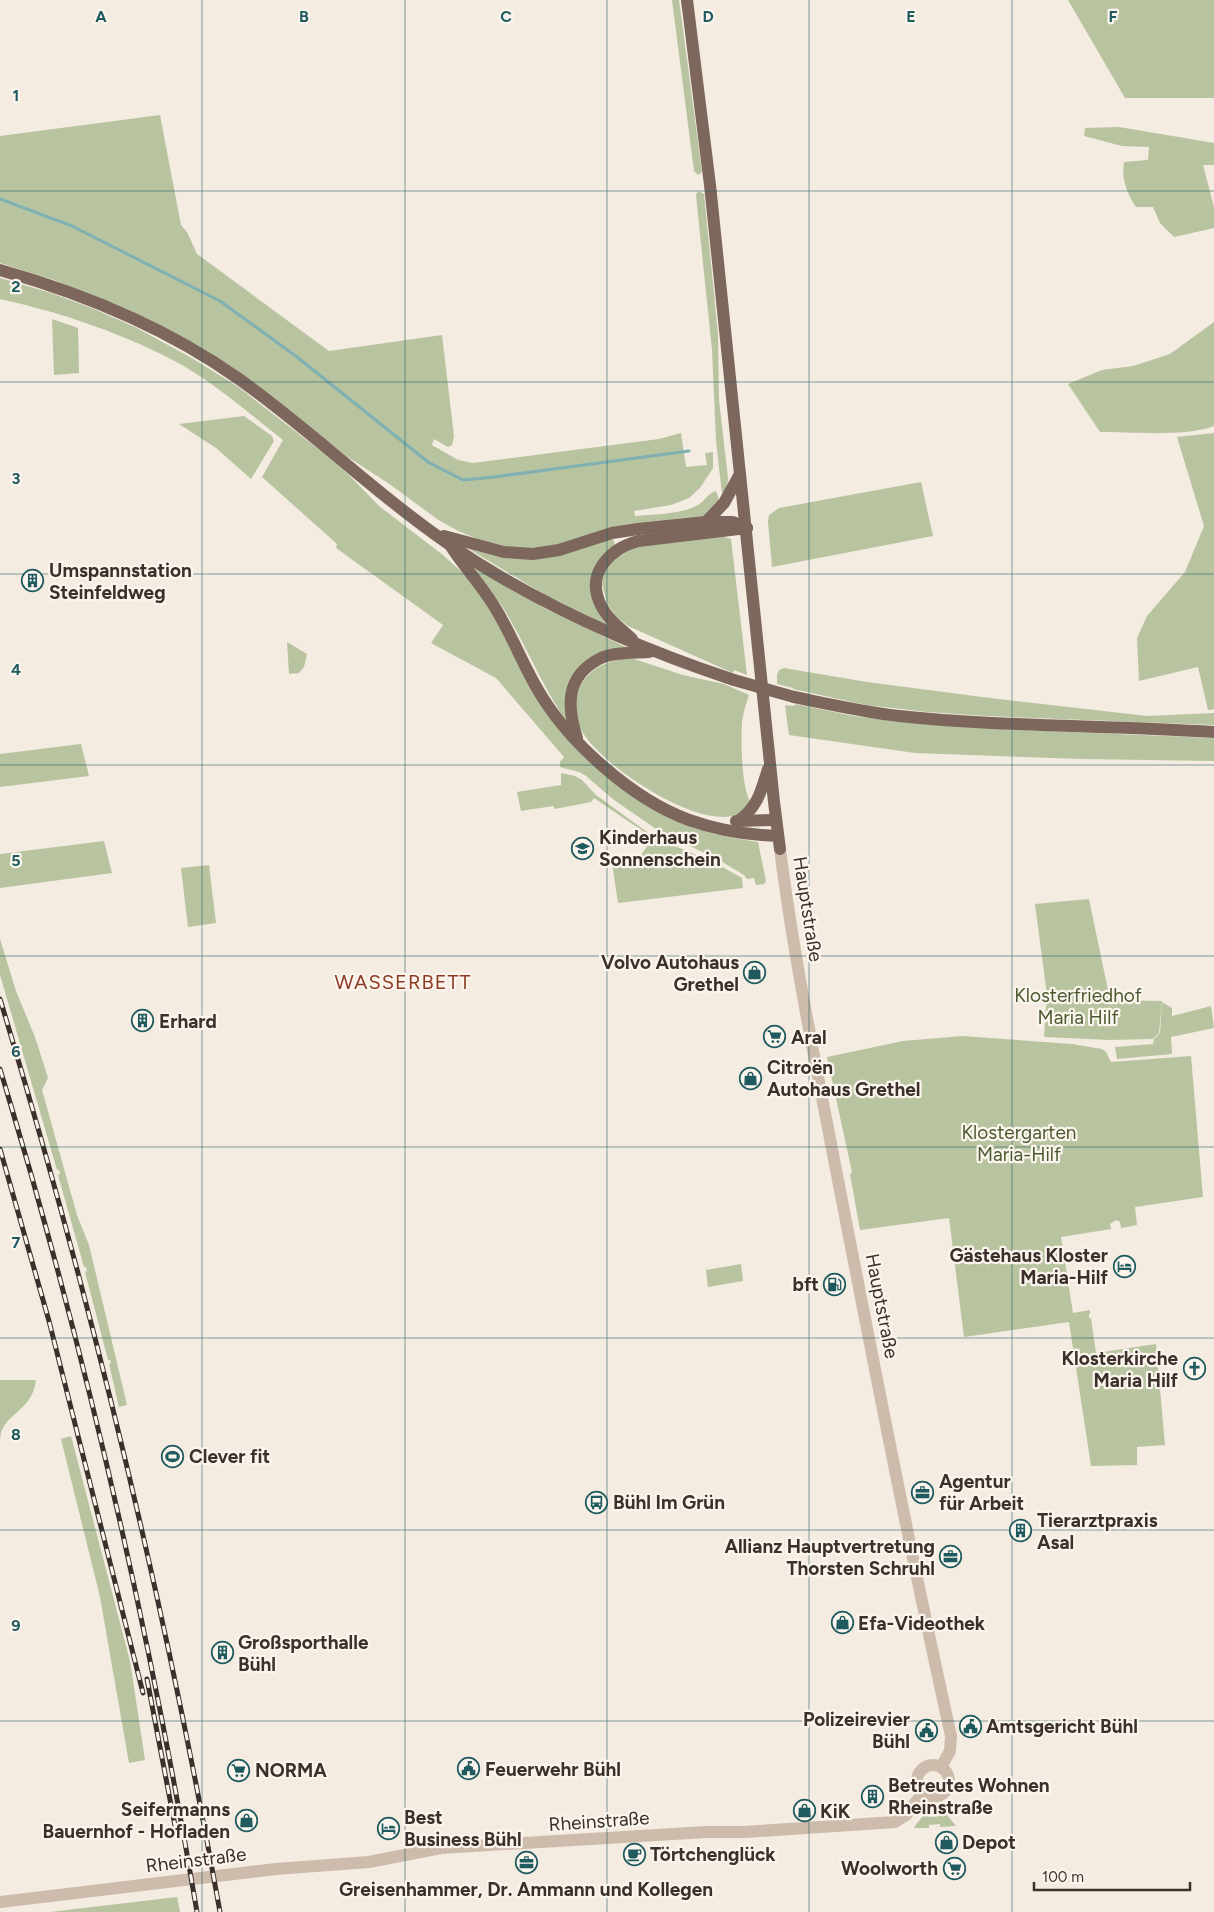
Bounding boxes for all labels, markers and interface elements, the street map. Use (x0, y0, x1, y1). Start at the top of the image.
text: A (95, 7, 107, 26)
text: B (299, 7, 309, 26)
text: C (500, 7, 512, 26)
text: D (702, 7, 714, 26)
text: E (906, 7, 916, 26)
text: F (1109, 7, 1118, 26)
text: 1 (13, 86, 19, 105)
text: 2 (11, 277, 21, 296)
text: 3 (12, 469, 21, 488)
place label: Umspannstation Steinfeldweg (49, 559, 192, 604)
building icon: Umspannstation Steinfeldweg (21, 569, 45, 593)
text: 4 (11, 660, 21, 679)
place label: Kinderhaus Sonnenschein (599, 826, 721, 871)
school or university icon: Kinderhaus Sonnenschein (571, 836, 595, 860)
text: 5 (11, 851, 21, 870)
street label: Hauptstraße (788, 855, 828, 963)
place label: Volvo Autohaus Grethel (601, 951, 739, 996)
shop icon: Volvo Autohaus Grethel (743, 961, 767, 985)
district label: WASSERBETT (334, 970, 472, 994)
park label: Klosterfriedhof Maria Hilf (1014, 984, 1142, 1029)
building icon: Erhard (131, 1009, 155, 1033)
place label: Erhard (159, 1010, 217, 1033)
supermarket icon: Aral (763, 1025, 787, 1049)
place label: Aral (791, 1026, 827, 1049)
text: 6 (11, 1042, 21, 1061)
place label: Citroën Autohaus Grethel (767, 1056, 921, 1101)
shop icon: Citroën Autohaus Grethel (739, 1066, 763, 1090)
park label: Klostergarten Maria-Hilf (962, 1121, 1076, 1166)
text: 7 (12, 1233, 21, 1252)
place label: Gästehaus Kloster Maria-Hilf (949, 1244, 1109, 1289)
street label: Hauptstraße (861, 1252, 903, 1360)
hotel icon: Gästehaus Kloster Maria-Hilf (1112, 1254, 1136, 1278)
fuel station icon: bft (823, 1272, 847, 1296)
place label: bft (793, 1273, 819, 1296)
place label: Klosterkirche Maria Hilf (1061, 1347, 1179, 1392)
church icon: Klosterkirche Maria Hilf (1182, 1357, 1206, 1381)
text: 8 (11, 1425, 21, 1444)
sports icon: Clever fit (161, 1444, 185, 1468)
place label: Clever fit (189, 1445, 271, 1468)
place label: Agentur für Arbeit (939, 1470, 1025, 1515)
office icon: Agentur für Arbeit (911, 1480, 935, 1504)
bus stop icon: Bühl Im Grün (585, 1490, 609, 1514)
place label: Bühl Im Grün (613, 1491, 725, 1514)
place label: Tierarztpraxis Asal (1037, 1509, 1158, 1554)
building icon: Tierarztpraxis Asal (1009, 1519, 1033, 1543)
place label: Allianz Hauptvertretung Thorsten Schruhl (724, 1535, 935, 1580)
office icon: Allianz Hauptvertretung Thorsten Schruhl (939, 1545, 963, 1569)
shop icon: Efa-Videothek (830, 1611, 854, 1635)
place label: Efa-Videothek (858, 1612, 986, 1635)
text: 9 (11, 1616, 21, 1635)
place label: Großsporthalle Bühl (238, 1631, 369, 1676)
building icon: Großsporthalle Bühl (210, 1641, 234, 1665)
place label: Polizeirevier Bühl (803, 1708, 910, 1753)
public building icon: Amtsgericht Bühl (958, 1714, 982, 1738)
place label: Amtsgericht Bühl (986, 1715, 1138, 1738)
public building icon: Polizeirevier Bühl (914, 1718, 938, 1742)
public building icon: Feuerwehr Bühl (457, 1757, 481, 1781)
supermarket icon: NORMA (227, 1758, 251, 1782)
place label: Feuerwehr Bühl (485, 1758, 621, 1781)
place label: NORMA (255, 1759, 327, 1782)
place label: Betreutes Wohnen Rheinstraße (888, 1774, 1050, 1819)
building icon: Betreutes Wohnen Rheinstraße (860, 1784, 884, 1808)
place label: Seifermanns Bauernhof - Hofladen (43, 1798, 230, 1843)
shop icon: KiK (792, 1799, 816, 1823)
place label: KiK (820, 1800, 851, 1823)
place label: Best Business Bühl (404, 1806, 522, 1851)
street label: Rheinstraße (548, 1806, 650, 1836)
shop icon: Seifermanns Bauernhof - Hofladen (234, 1808, 258, 1832)
hotel icon: Best Business Bühl (376, 1816, 400, 1840)
shop icon: Depot (934, 1830, 958, 1854)
place label: Depot (962, 1831, 1016, 1854)
street label: Rheinstraße (144, 1842, 248, 1878)
cafe icon: Törtchenglück (622, 1842, 646, 1866)
place label: Törtchenglück (650, 1843, 776, 1866)
office icon: Greisenhammer, Dr. Ammann und Kollegen (514, 1851, 538, 1875)
supermarket icon: Woolworth (942, 1856, 966, 1880)
place label: Woolworth (841, 1857, 938, 1880)
scale bar (1034, 1860, 1190, 1892)
text: 100 m (1042, 1868, 1084, 1886)
place label: Greisenhammer, Dr. Ammann und Kollegen (339, 1878, 713, 1901)

